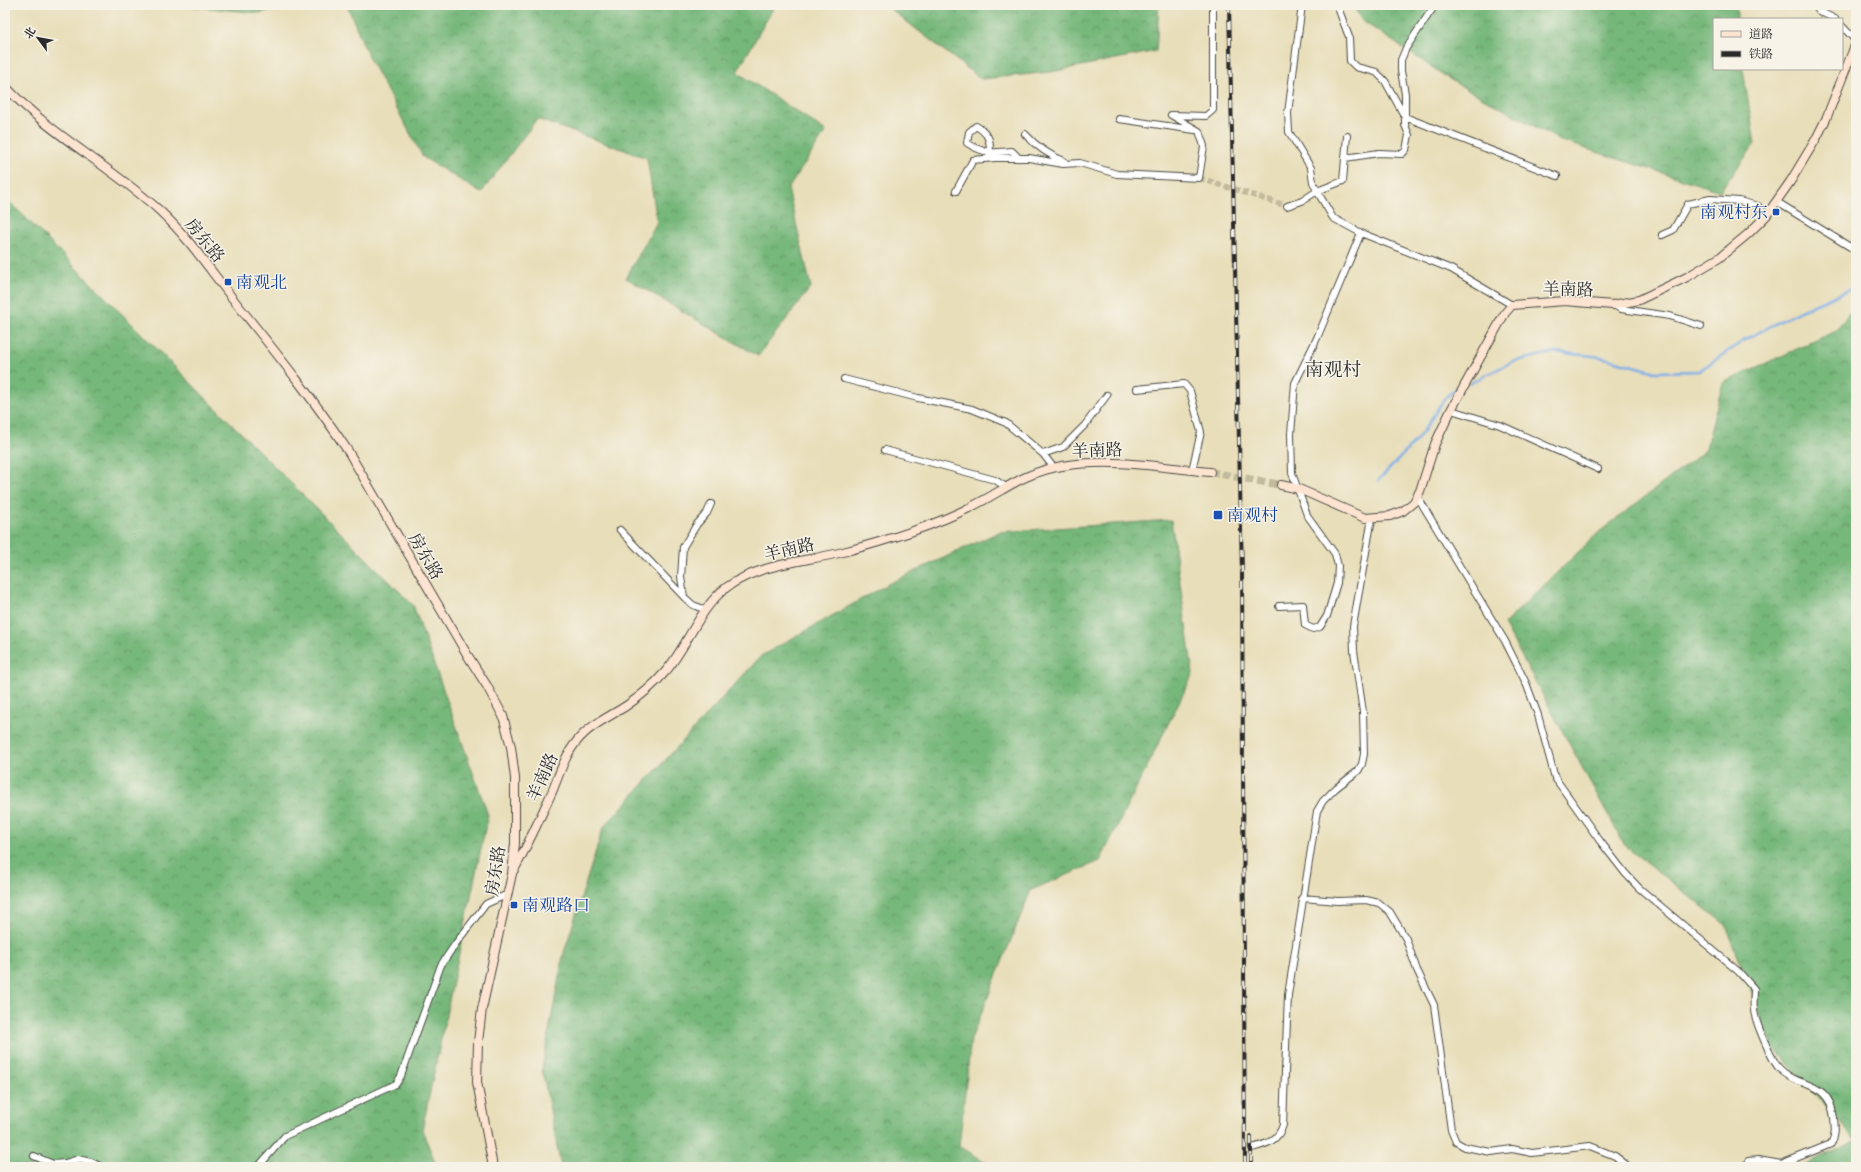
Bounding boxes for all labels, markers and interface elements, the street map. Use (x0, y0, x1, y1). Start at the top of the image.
north arrow (18, 18, 58, 58)
legend (1713, 18, 1843, 70)
text: 北 (21, 24, 40, 42)
text: 道路 (1749, 26, 1773, 44)
text: 铁路 (1749, 46, 1773, 64)
place label: 南观村东 (1700, 202, 1768, 226)
marker: 南观村东 (1771, 207, 1781, 217)
street label: 房东路 (178, 214, 229, 269)
place label: 南观北 (236, 272, 287, 296)
marker: 南观北 (223, 277, 233, 287)
street label: 羊南路 (1542, 279, 1594, 303)
district label: 南观村 (1304, 358, 1362, 385)
street label: 羊南路 (1071, 439, 1123, 465)
place label: 南观村 (1227, 505, 1278, 529)
marker: 南观村 (1212, 509, 1224, 521)
street label: 房东路 (401, 529, 447, 585)
street label: 羊南路 (762, 534, 817, 568)
street label: 羊南路 (522, 750, 565, 806)
street label: 房东路 (481, 844, 513, 898)
place label: 南观路口 (522, 895, 590, 919)
marker: 南观路口 (509, 900, 519, 910)

